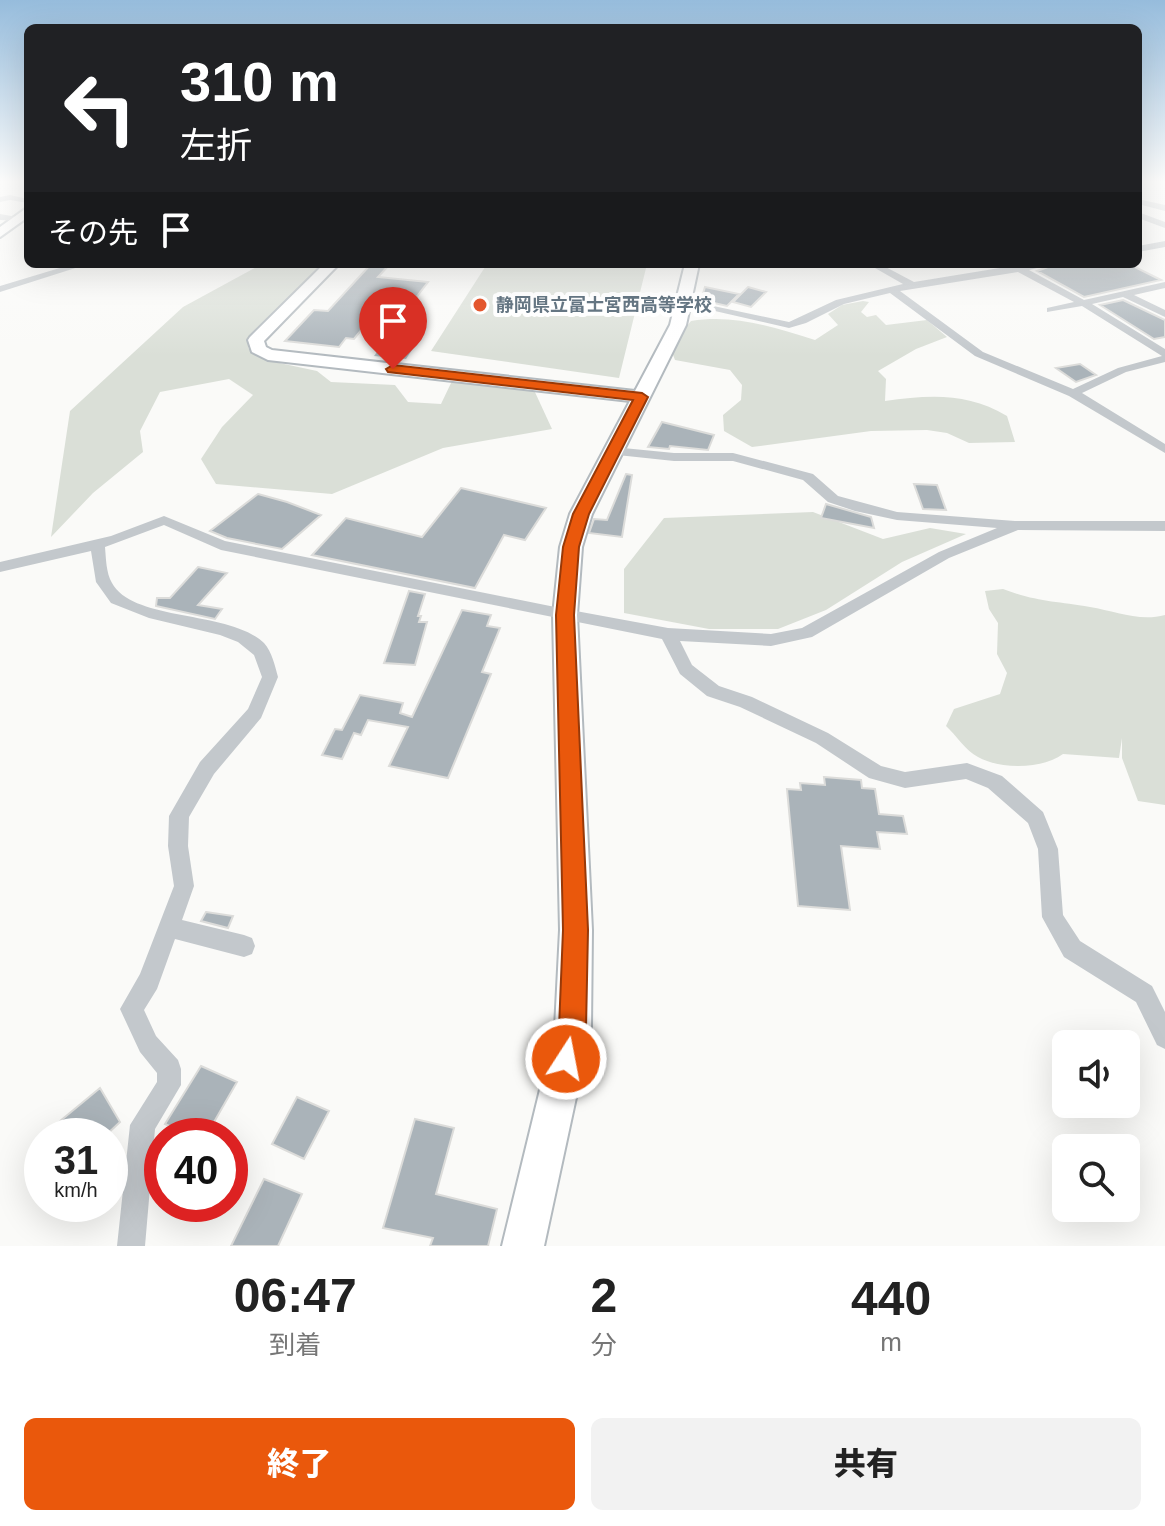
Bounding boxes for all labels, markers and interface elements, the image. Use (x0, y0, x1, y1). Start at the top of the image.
text: 310 m (180, 50, 339, 113)
icon: left (48, 56, 152, 160)
text: 左折 (180, 125, 252, 166)
icon: arrive (154, 208, 198, 252)
text: その先 (48, 216, 138, 249)
pin (359, 287, 427, 369)
place label: 静岡県立富士宮西高等学校 (496, 295, 712, 315)
marker: 静岡県立富士宮西高等学校 (471, 296, 489, 314)
icon: arrive (371, 299, 415, 343)
position arrow (524, 1017, 608, 1101)
map controls (1052, 1030, 1140, 1222)
button: sound (1052, 1030, 1140, 1118)
speed limit sign: 40 (144, 1118, 248, 1222)
button: search (1052, 1134, 1140, 1222)
text: 31 (54, 1138, 98, 1182)
text: km/h (54, 1179, 98, 1201)
text: 06:47 (234, 1269, 357, 1322)
text: 2 (590, 1269, 617, 1322)
text: 440 (851, 1272, 931, 1325)
text: m (880, 1327, 902, 1357)
text: 到着 (269, 1330, 321, 1360)
text: 分 (591, 1330, 617, 1360)
button: 終了 (24, 1418, 575, 1510)
button: 共有 (591, 1418, 1141, 1510)

